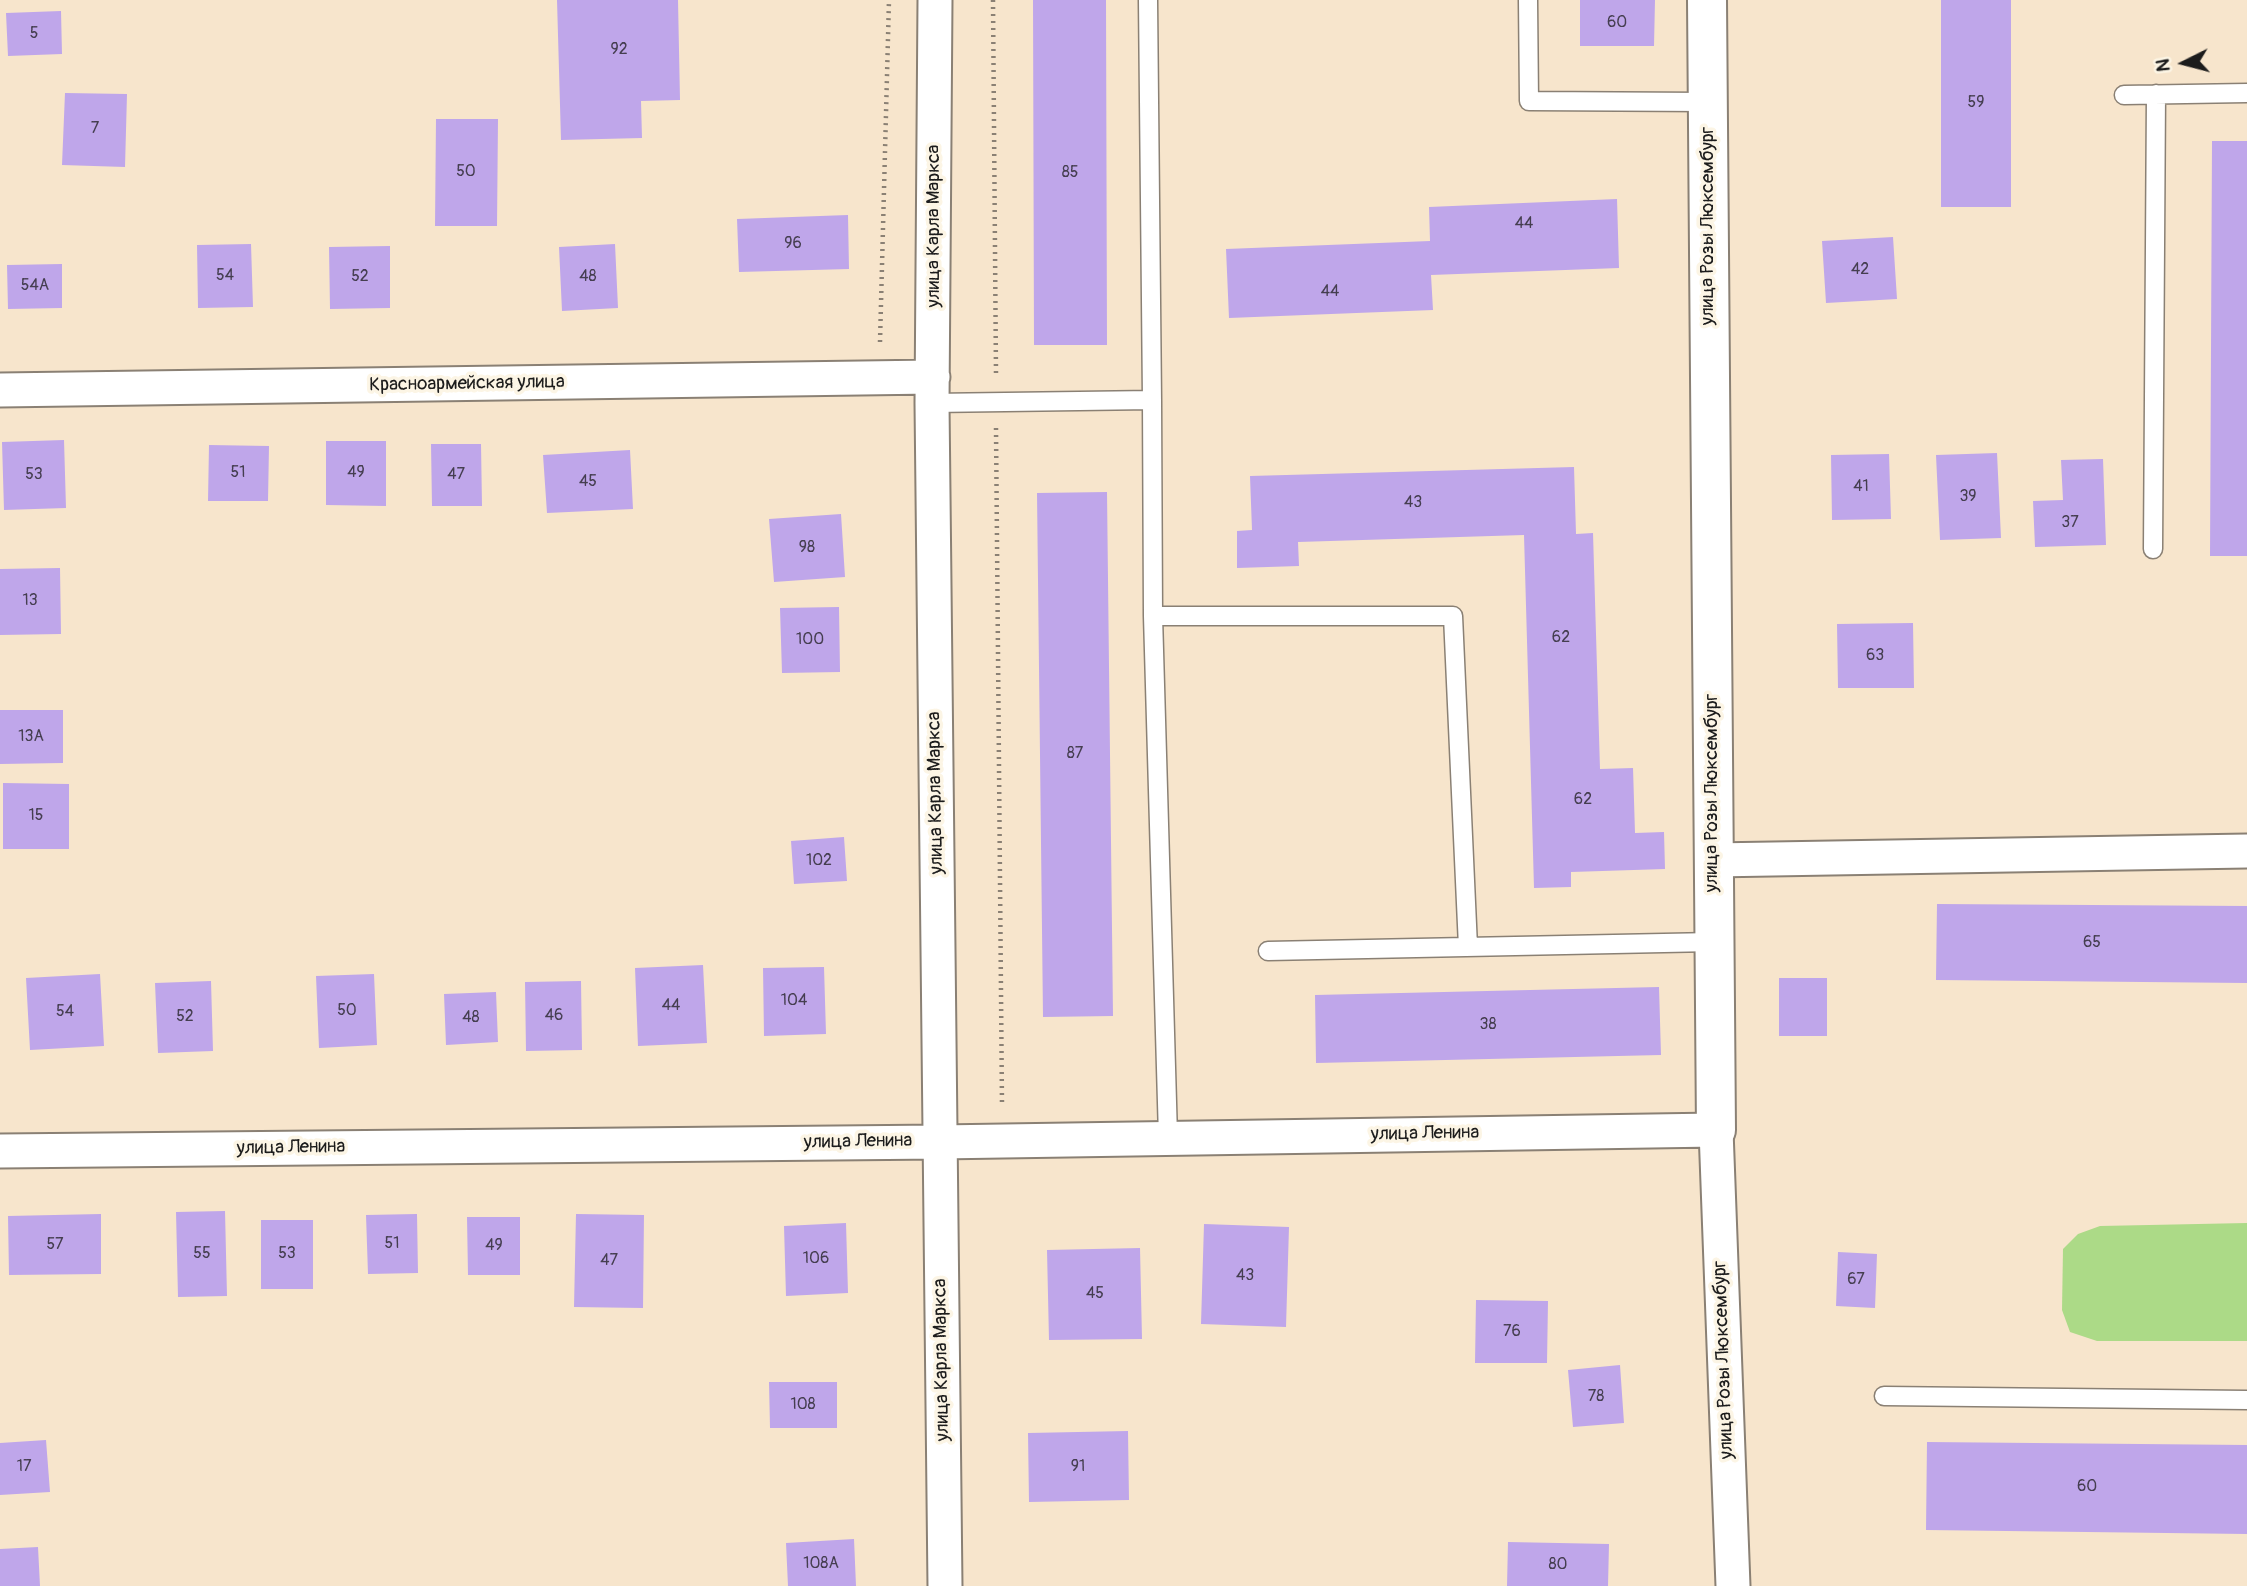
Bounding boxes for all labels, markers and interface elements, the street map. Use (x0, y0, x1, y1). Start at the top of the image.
house number: 60 (1607, 13, 1627, 33)
house number: 5 (30, 24, 38, 44)
north arrow (2149, 28, 2219, 98)
house number: 92 (610, 40, 628, 60)
text: N (2151, 58, 2176, 73)
house number: 59 (1968, 93, 1984, 113)
house number: 7 (91, 119, 99, 139)
street label: улица Розы Люксембург (1697, 127, 1719, 325)
street label: улица Карла Маркса (923, 145, 945, 307)
house number: 50 (456, 162, 476, 182)
house number: 85 (1062, 163, 1078, 183)
house number: 44 (1515, 214, 1533, 234)
house number: 96 (784, 234, 802, 254)
house number: 42 (1851, 260, 1869, 280)
house number: 54 (216, 266, 234, 286)
house number: 52 (351, 267, 369, 287)
house number: 48 (579, 267, 597, 287)
house number: 54А (21, 276, 49, 296)
house number: 44 (1321, 282, 1339, 302)
street label: Красноармейская улица (369, 371, 565, 397)
house number: 51 (231, 463, 245, 483)
house number: 49 (347, 463, 365, 483)
house number: 53 (25, 465, 43, 485)
house number: 47 (447, 465, 465, 485)
house number: 45 (579, 472, 597, 492)
house number: 41 (1853, 477, 1869, 497)
house number: 39 (1959, 487, 1977, 507)
house number: 43 (1404, 493, 1422, 513)
house number: 37 (2061, 513, 2079, 533)
house number: 98 (799, 538, 815, 558)
house number: 13 (22, 591, 38, 611)
house number: 62 (1552, 628, 1570, 648)
house number: 100 (796, 630, 824, 650)
house number: 63 (1866, 646, 1884, 666)
street label: улица Розы Люксембург (1701, 694, 1723, 892)
street label: улица Карла Маркса (923, 711, 949, 875)
house number: 13А (18, 727, 44, 747)
house number: 87 (1067, 744, 1083, 764)
house number: 62 (1574, 790, 1592, 810)
house number: 15 (29, 806, 43, 826)
house number: 102 (806, 851, 832, 871)
house number: 65 (2083, 933, 2101, 953)
house number: 104 (781, 991, 807, 1011)
house number: 44 (662, 996, 680, 1016)
house number: 50 (337, 1001, 357, 1021)
house number: 54 (56, 1002, 74, 1022)
house number: 46 (545, 1006, 563, 1026)
house number: 52 (176, 1007, 194, 1027)
house number: 48 (462, 1008, 480, 1028)
house number: 38 (1480, 1015, 1496, 1035)
street label: улица Ленина (1371, 1122, 1479, 1146)
street label: улица Ленина (804, 1130, 912, 1154)
street label: улица Ленина (237, 1136, 345, 1160)
house number: 51 (385, 1234, 399, 1254)
house number: 57 (46, 1235, 64, 1255)
house number: 49 (485, 1236, 503, 1256)
house number: 55 (193, 1244, 211, 1264)
house number: 53 (278, 1244, 296, 1264)
house number: 106 (803, 1249, 829, 1269)
house number: 47 (600, 1251, 618, 1271)
street label: улица Розы Люксембург (1709, 1260, 1739, 1460)
house number: 43 (1236, 1266, 1254, 1286)
house number: 67 (1847, 1270, 1865, 1290)
street label: улица Карла Маркса (929, 1278, 955, 1442)
house number: 45 (1086, 1284, 1104, 1304)
house number: 76 (1503, 1322, 1521, 1342)
house number: 78 (1588, 1387, 1604, 1407)
house number: 108 (790, 1395, 816, 1415)
house number: 17 (17, 1457, 31, 1477)
house number: 91 (1071, 1457, 1085, 1477)
house number: 60 (2077, 1477, 2097, 1497)
house number: 108А (803, 1554, 839, 1574)
house number: 80 (1549, 1555, 1567, 1575)

